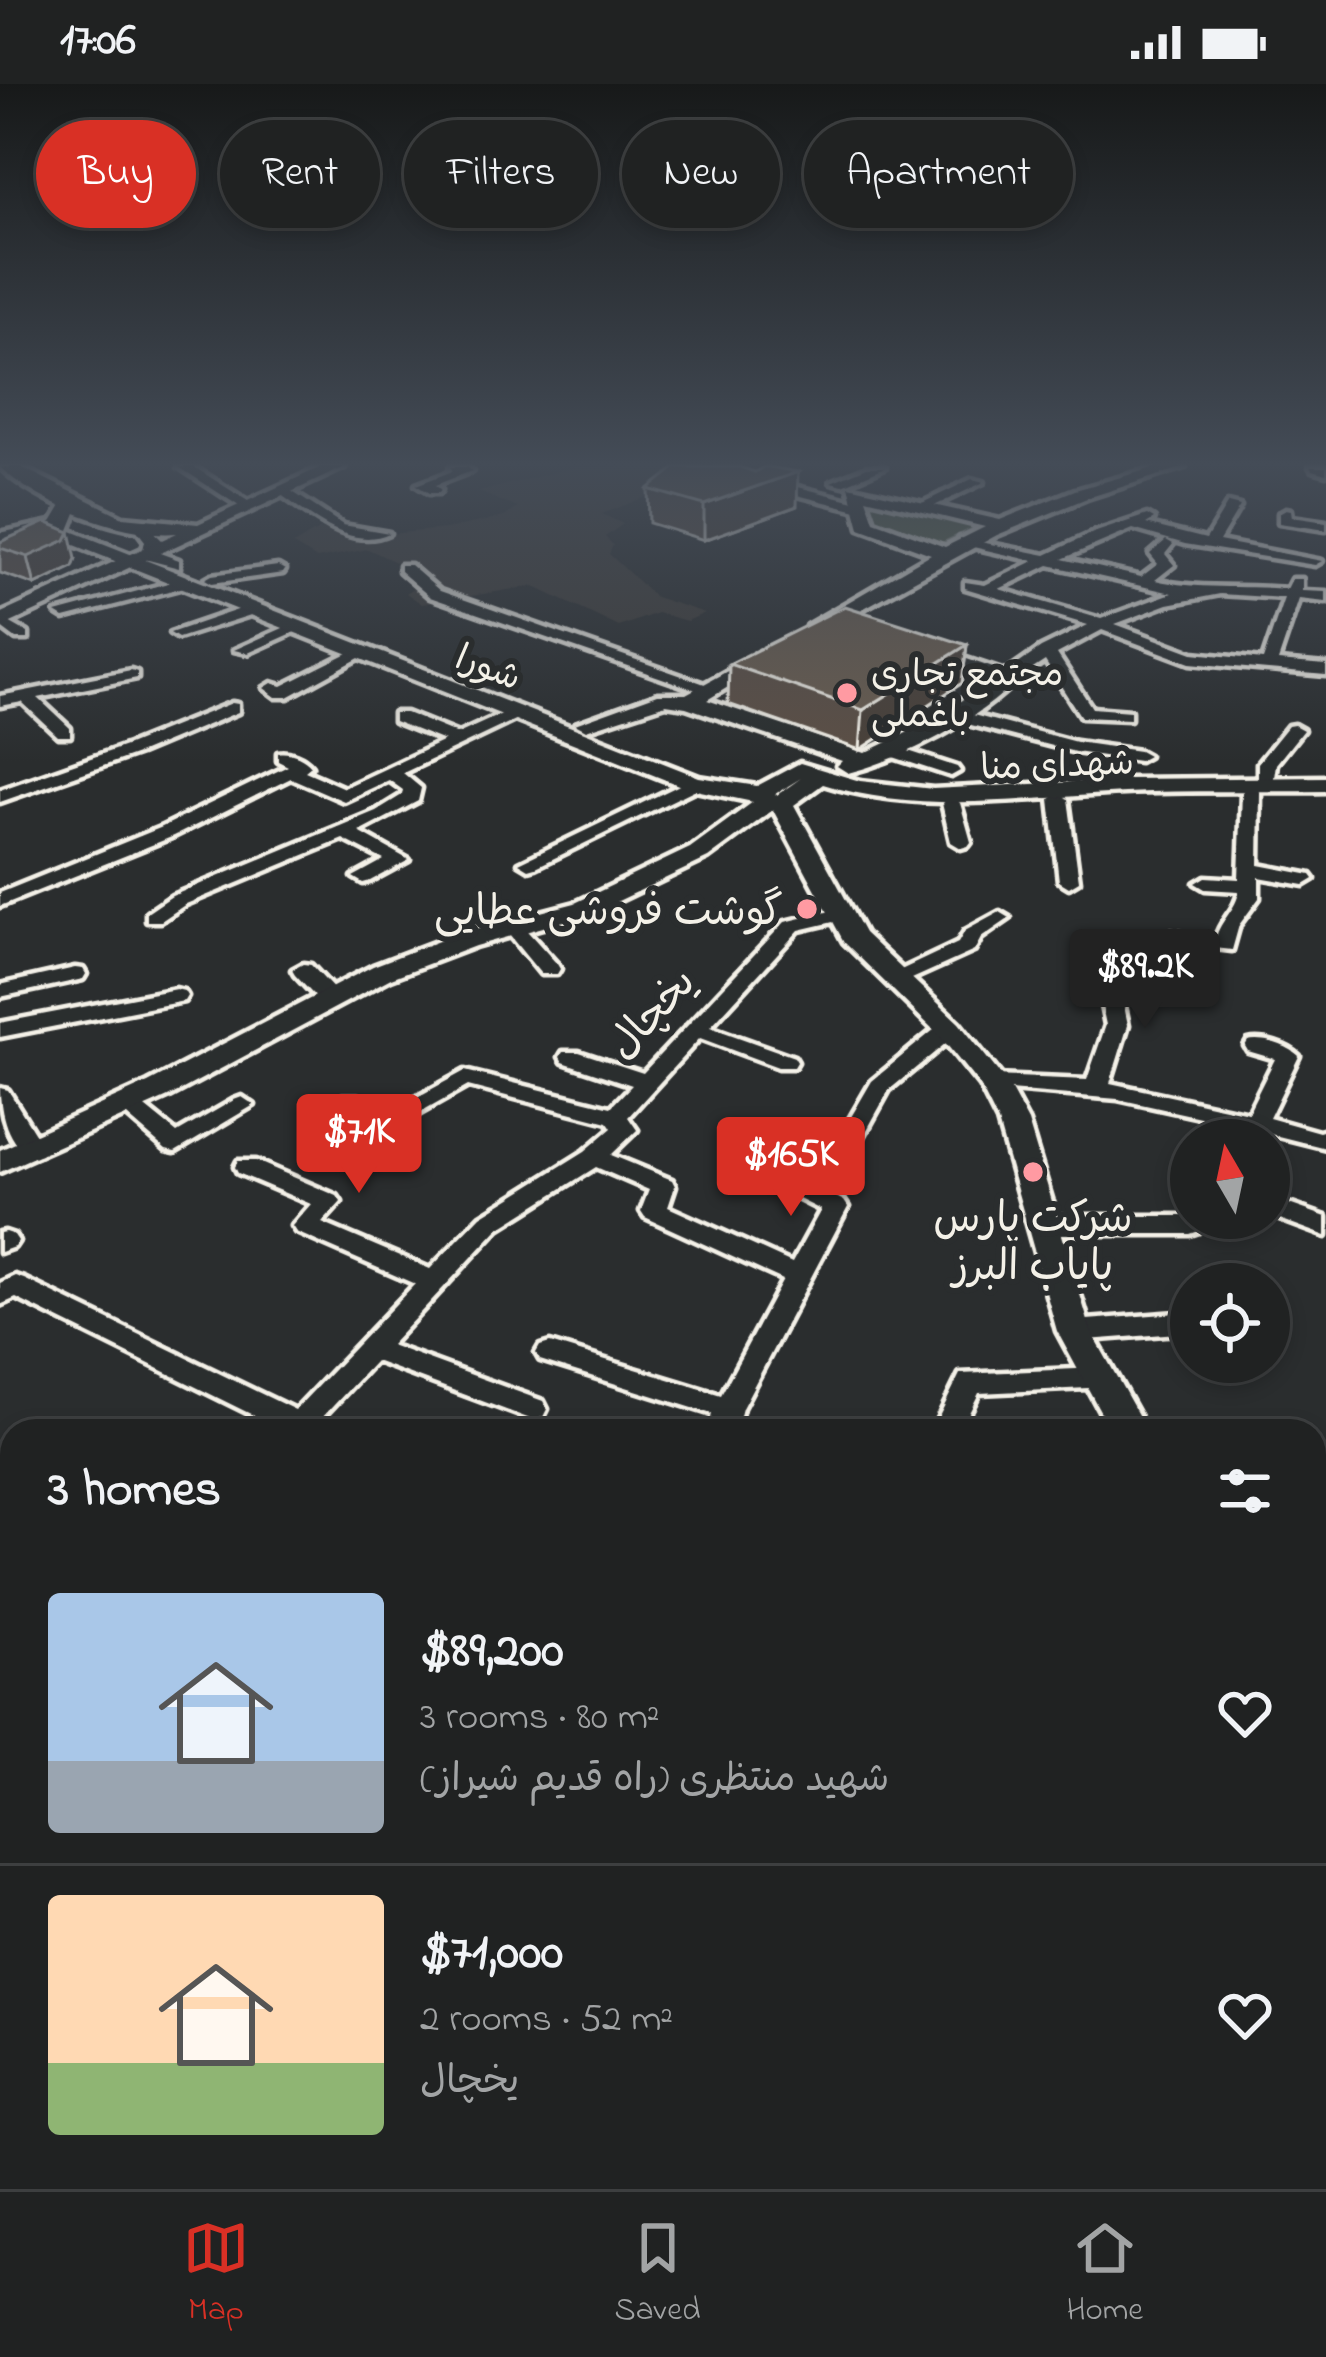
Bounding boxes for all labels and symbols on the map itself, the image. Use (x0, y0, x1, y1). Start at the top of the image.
street label: شورا (447, 634, 528, 707)
place label: مجتمع تجاری باغملی (871, 650, 1063, 744)
marker: مجتمع تجاری باغملی (834, 680, 860, 706)
street label: شهدای منا (979, 738, 1135, 797)
place label: گوشت فروشی عطایی (434, 883, 783, 944)
marker: گوشت فروشی عطایی (794, 896, 820, 922)
pin: $89.2K (1047, 929, 1243, 1031)
street label: یخچال (594, 955, 712, 1075)
pin: $71K (288, 1094, 430, 1196)
pin: $165K (707, 1117, 875, 1219)
north arrow (1170, 1119, 1290, 1239)
marker: شرکت پارس پایاب البرز (1020, 1159, 1046, 1185)
place label: شرکت پارس پایاب البرز (933, 1190, 1133, 1299)

